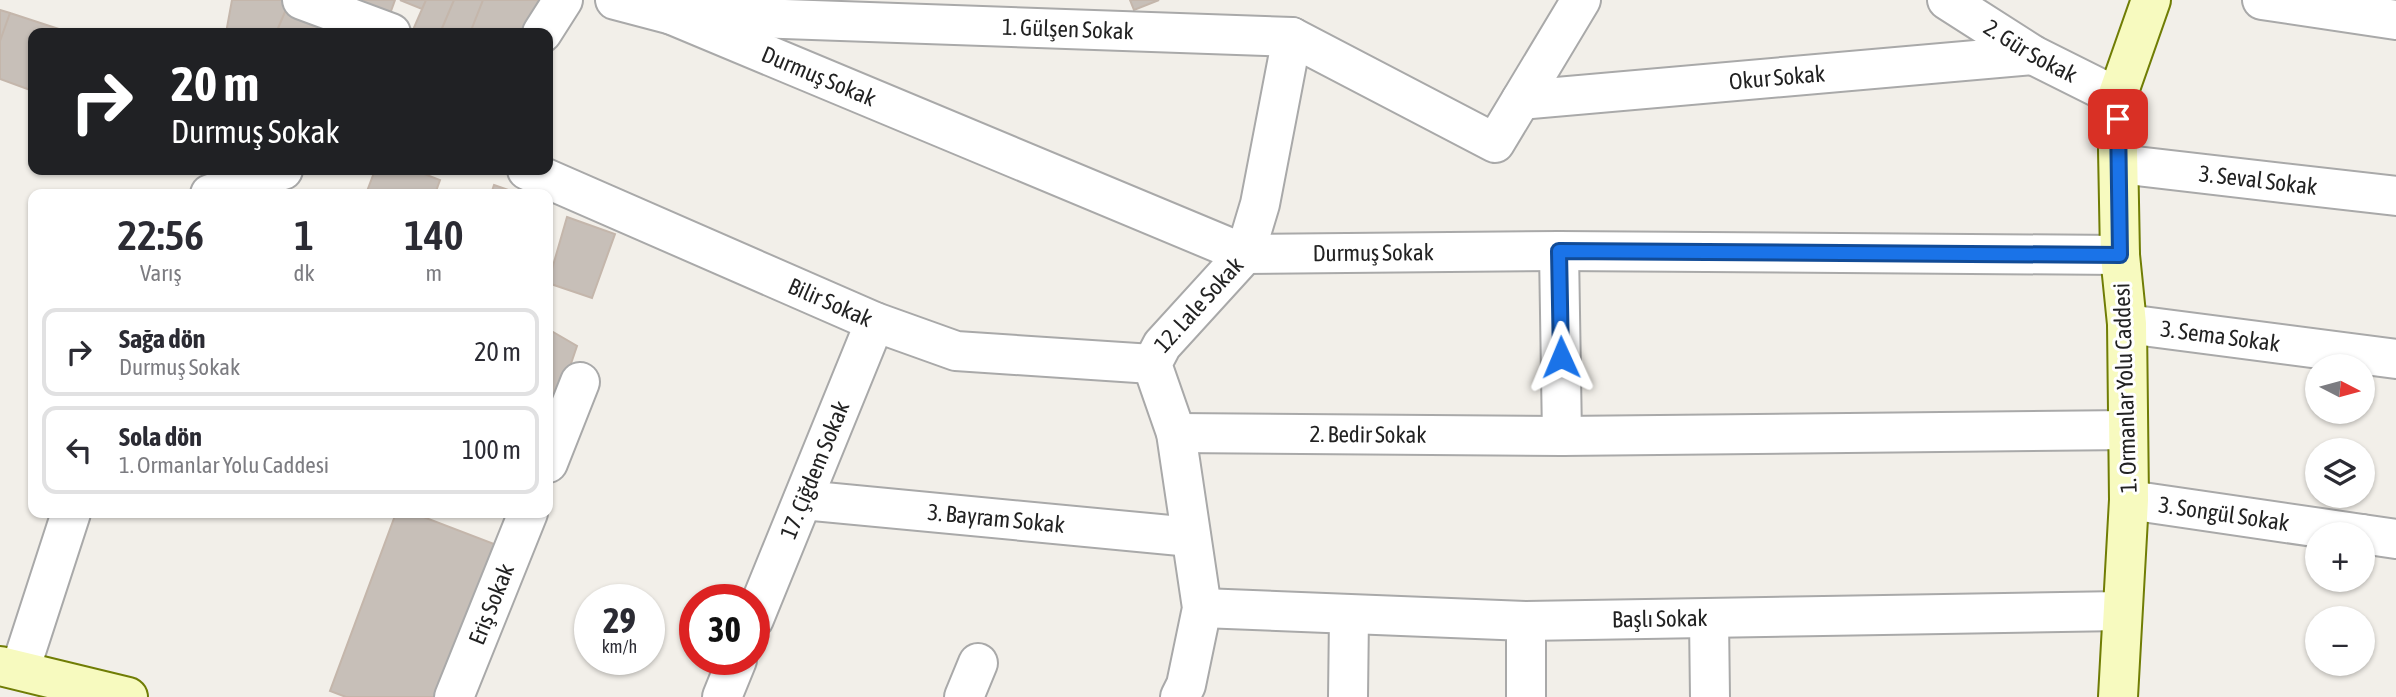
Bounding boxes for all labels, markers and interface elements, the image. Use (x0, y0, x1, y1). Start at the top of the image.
street label: 1. Gülşen Sokak (1001, 14, 1134, 44)
street label: 2. Gür Sokak (1979, 14, 2081, 88)
street label: Durmuş Sokak (758, 41, 880, 112)
text: 20 m (171, 55, 259, 111)
icon: right (56, 56, 147, 147)
street label: Okur Sokak (1728, 60, 1826, 95)
pin (2088, 89, 2148, 149)
icon: arrive (2099, 100, 2137, 138)
text: Durmuş Sokak (171, 113, 340, 150)
street label: 3. Seval Sokak (2198, 160, 2318, 200)
text: 22:56 (118, 211, 204, 259)
text: 1 (294, 211, 314, 259)
text: 140 (404, 211, 463, 259)
street label: Durmuş Sokak (1312, 239, 1434, 266)
street label: 12. Lale Sokak (1149, 252, 1249, 358)
text: Varış (140, 260, 182, 286)
text: dk (294, 260, 315, 286)
text: m (425, 260, 442, 286)
street label: Bilir Sokak (784, 273, 876, 332)
street label: 1. Ormanlar Yolu Caddesi (2108, 283, 2142, 493)
street label: 3. Sema Sokak (2159, 315, 2281, 357)
position arrow (1524, 320, 1598, 394)
text: Sağa dön (119, 324, 205, 354)
icon: right (60, 333, 98, 371)
text: 20 m (474, 337, 521, 367)
text: Durmuş Sokak (119, 354, 240, 380)
north arrow (2305, 354, 2375, 424)
map controls (2305, 354, 2375, 676)
street label: 17. Çiğdem Sokak (775, 397, 854, 543)
street label: 2. Bedir Sokak (1309, 421, 1427, 448)
text: Sola dön (119, 422, 202, 452)
icon: left (60, 431, 98, 469)
text: 100 m (462, 435, 521, 465)
button: layers (2305, 438, 2375, 508)
text: 1. Ormanlar Yolu Caddesi (119, 452, 329, 478)
street label: 3. Songül Sokak (2157, 492, 2291, 536)
street label: 3. Bayram Sokak (927, 499, 1066, 538)
button: + (2305, 522, 2375, 592)
street label: Eriş Sokak (463, 560, 519, 648)
speed limit sign: 30 (679, 584, 770, 675)
text: 29 (603, 600, 636, 640)
street label: Başlı Sokak (1612, 605, 1708, 633)
button: − (2305, 606, 2375, 676)
text: km/h (602, 636, 637, 657)

